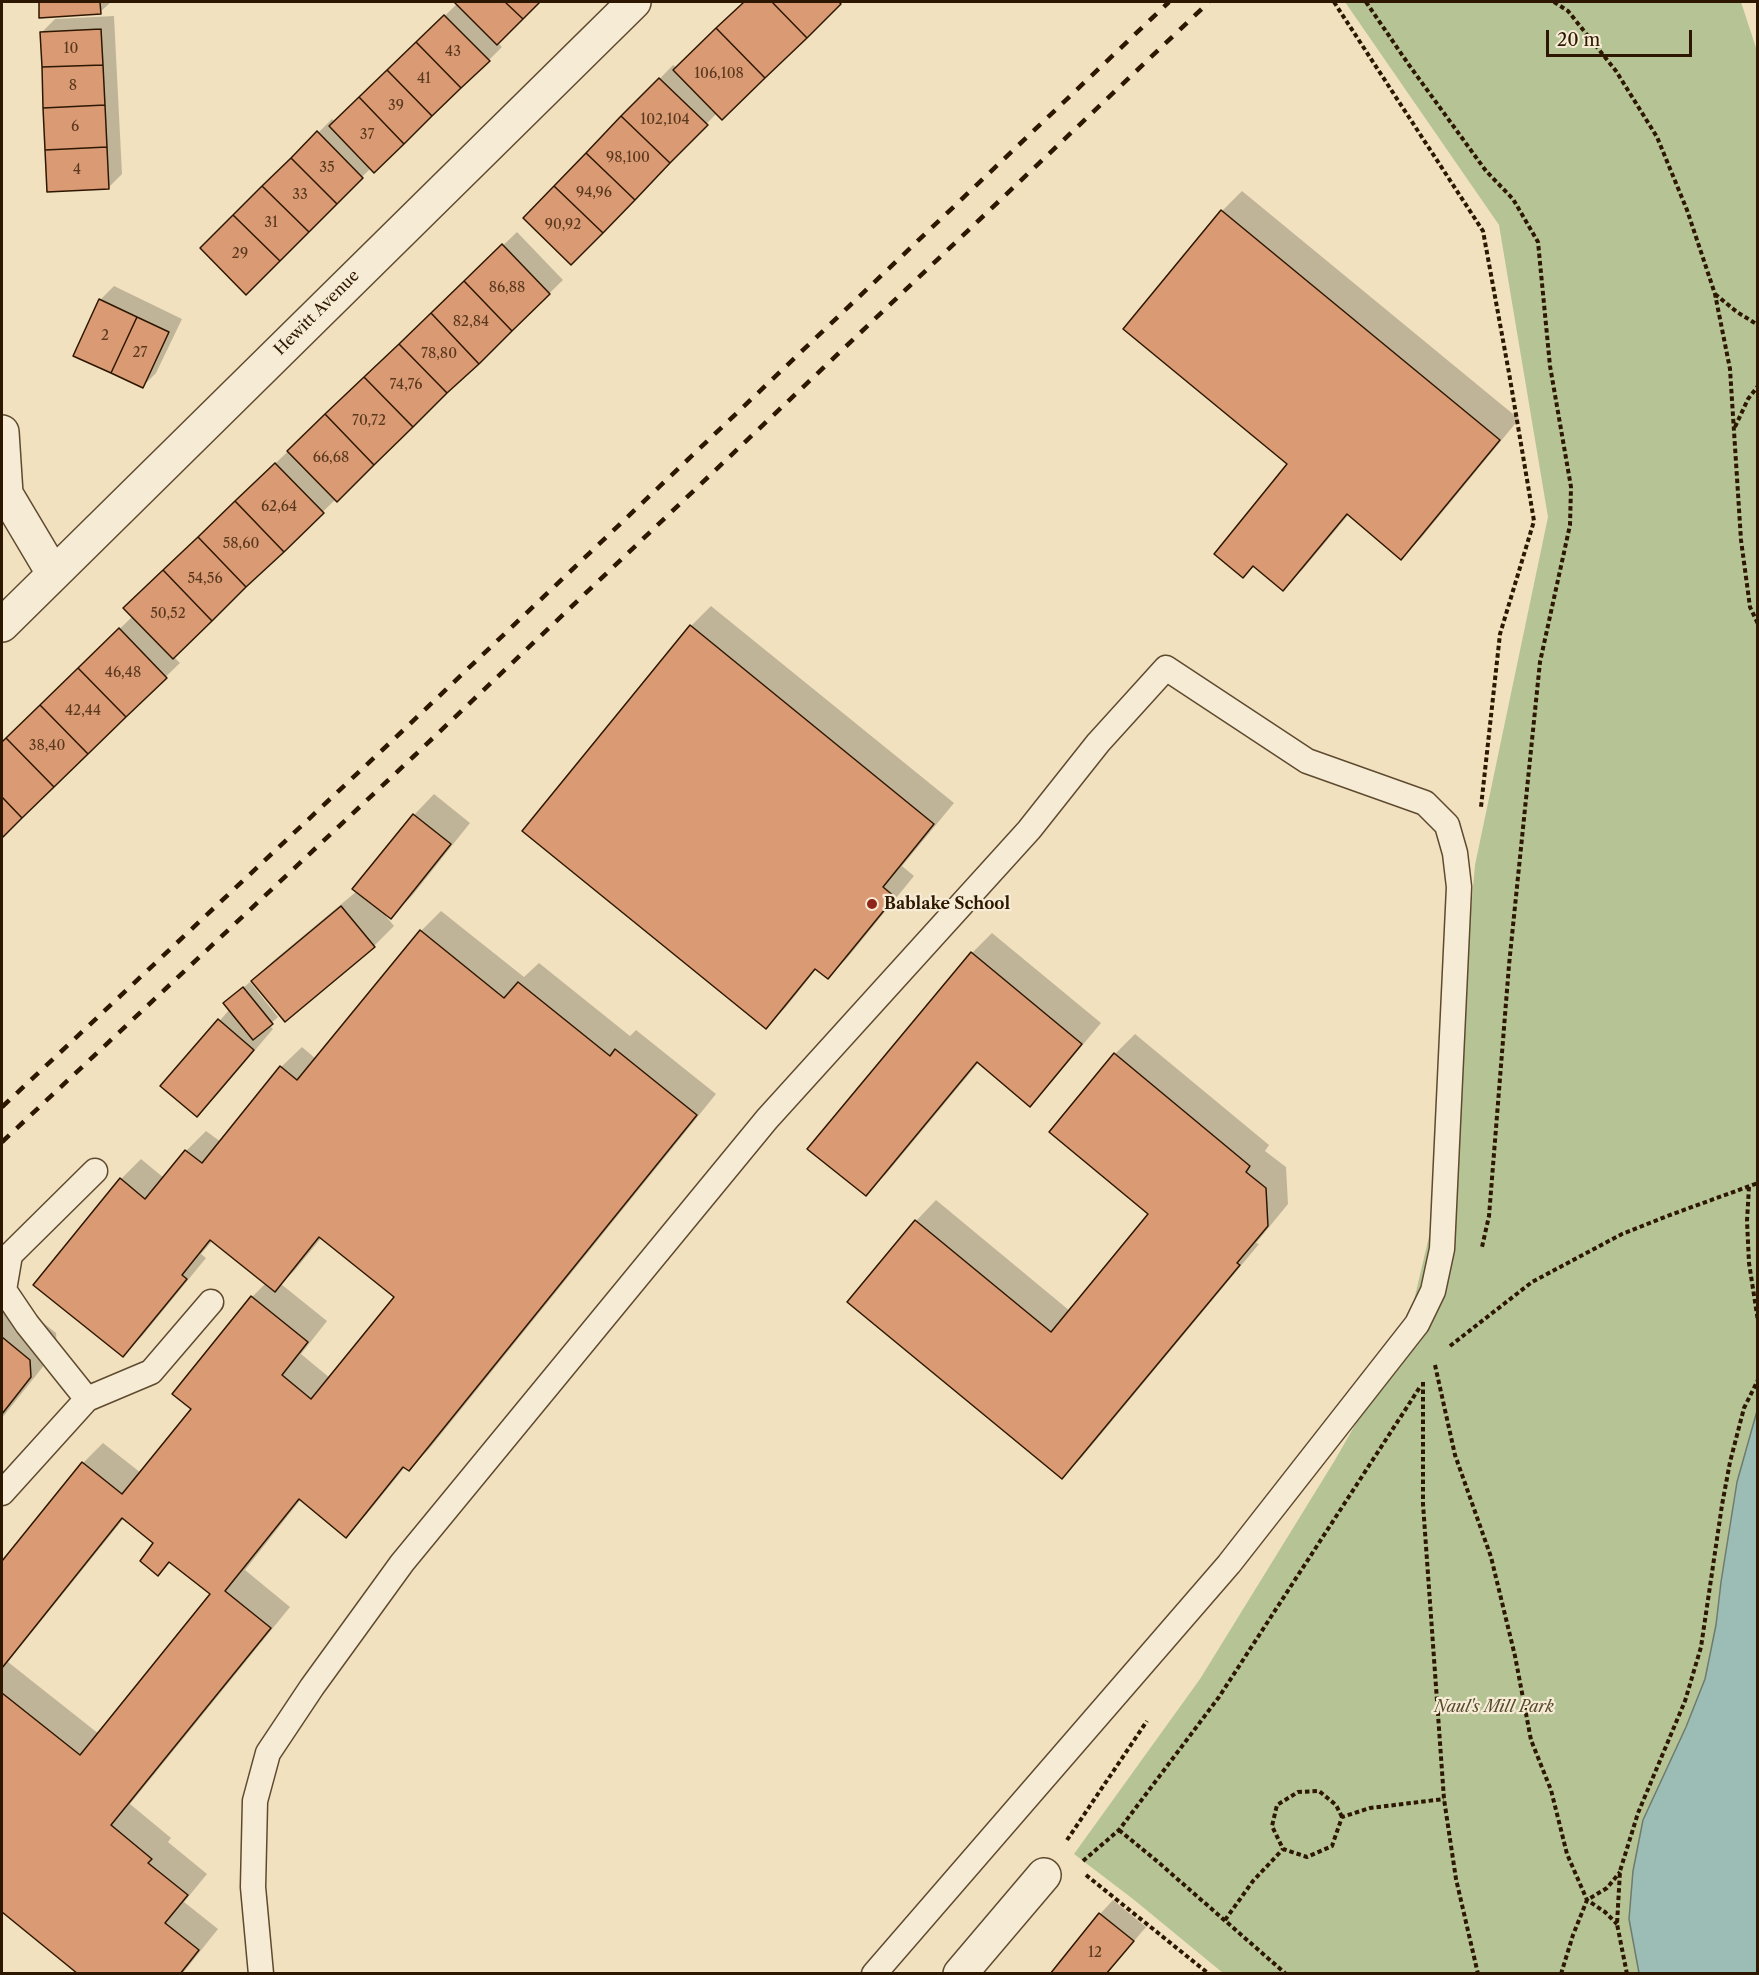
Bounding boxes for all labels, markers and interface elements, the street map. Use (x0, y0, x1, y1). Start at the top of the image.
scale bar (1549, 18, 1694, 56)
text: 20 m (1557, 29, 1600, 51)
house number: 10 (64, 41, 78, 57)
house number: 43 (445, 44, 461, 60)
house number: 106,108 (694, 66, 744, 82)
house number: 41 (417, 71, 431, 87)
house number: 8 (69, 78, 77, 94)
house number: 39 (388, 98, 404, 114)
house number: 102,104 (640, 112, 690, 128)
house number: 6 (71, 119, 79, 135)
house number: 37 (360, 127, 374, 143)
house number: 98,100 (606, 150, 650, 166)
house number: 35 (319, 160, 335, 176)
house number: 4 (73, 162, 81, 178)
house number: 94,96 (576, 185, 612, 201)
house number: 33 (292, 187, 308, 203)
house number: 31 (264, 215, 278, 231)
house number: 90,92 (545, 217, 581, 233)
house number: 29 (232, 246, 248, 262)
street label: Hewitt Avenue (270, 266, 364, 360)
house number: 86,88 (489, 280, 525, 296)
house number: 82,84 (453, 314, 489, 330)
house number: 2 (101, 328, 109, 344)
house number: 27 (133, 345, 147, 361)
house number: 78,80 (421, 346, 457, 362)
house number: 74,76 (390, 377, 422, 393)
house number: 70,72 (352, 413, 386, 429)
house number: 66,68 (313, 450, 349, 466)
house number: 62,64 (261, 499, 297, 515)
house number: 58,60 (223, 536, 259, 552)
house number: 54,56 (187, 571, 223, 587)
house number: 50,52 (150, 606, 186, 622)
house number: 46,48 (105, 665, 141, 681)
house number: 42,44 (65, 703, 101, 719)
house number: 38,40 (29, 738, 65, 754)
place label: Bablake School (884, 894, 1010, 914)
marker: Bablake School (865, 897, 879, 911)
park label: Naul's Mill Park (1434, 1697, 1554, 1717)
house number: 12 (1088, 1945, 1102, 1961)

